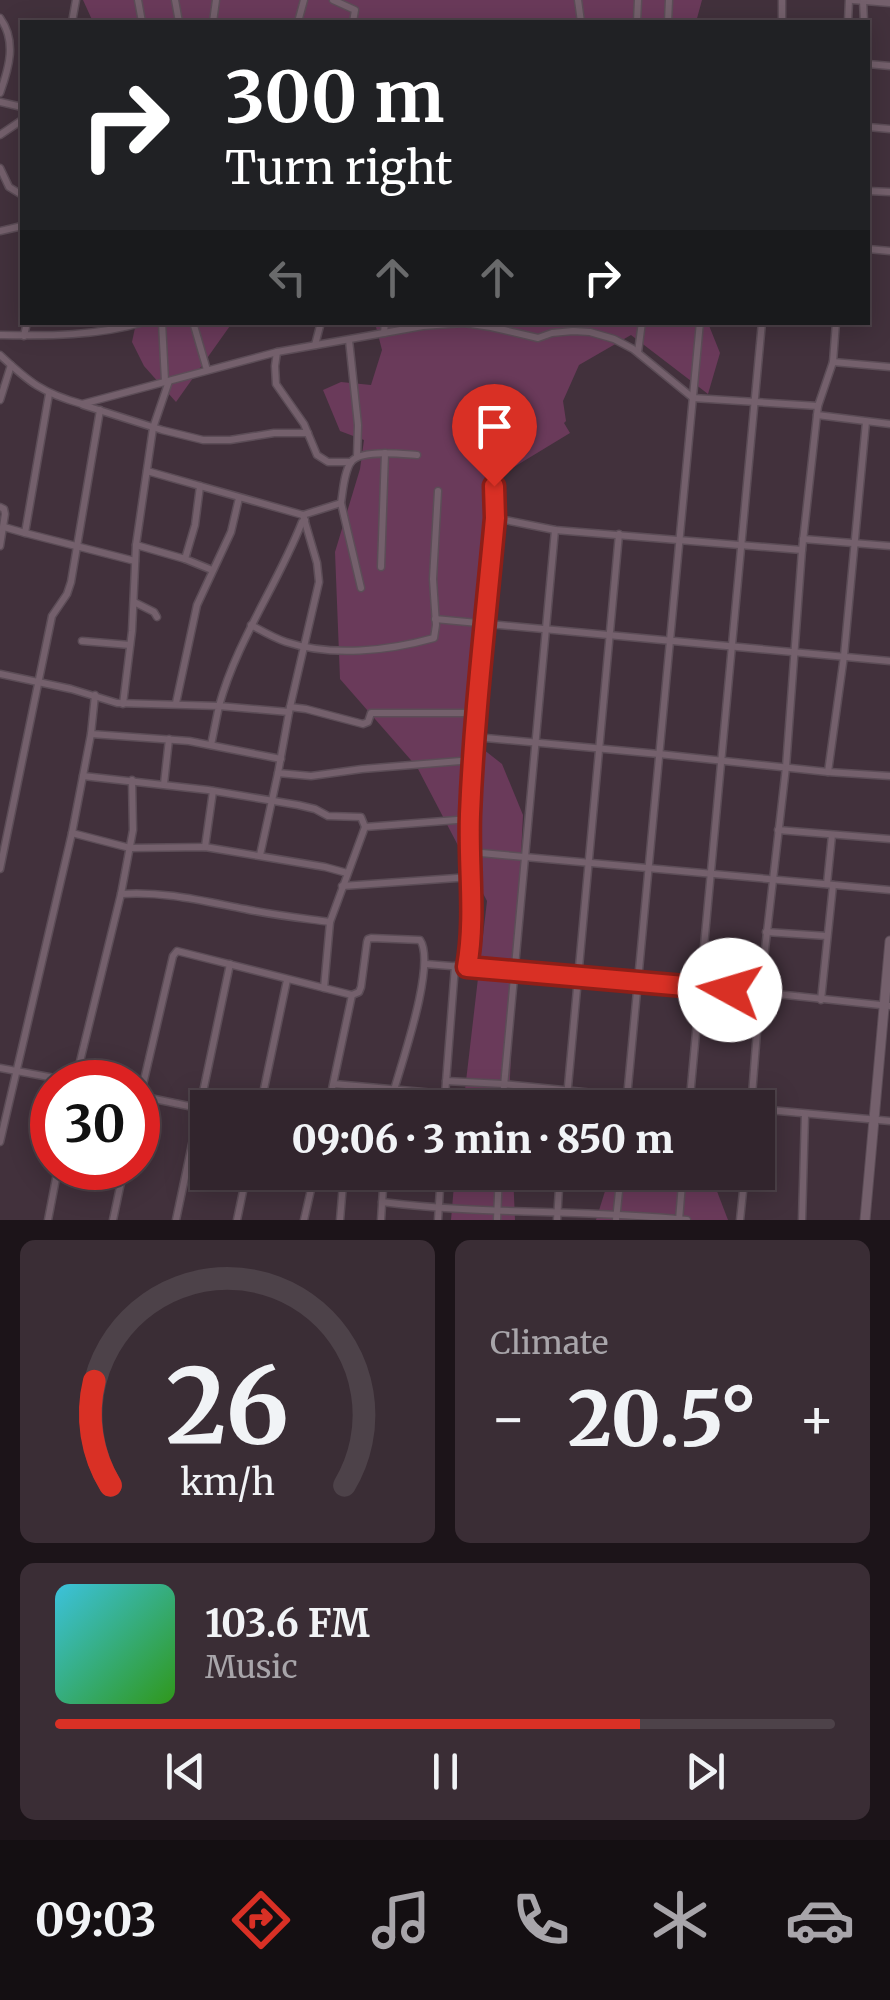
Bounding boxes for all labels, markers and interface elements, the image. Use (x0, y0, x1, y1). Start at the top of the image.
text: 300 m (225, 53, 444, 141)
icon: right (60, 60, 190, 190)
text: Turn right (225, 140, 453, 196)
icon: left (260, 250, 315, 305)
icon: ahead (365, 250, 420, 305)
icon: ahead (470, 250, 525, 305)
icon: right (575, 250, 630, 305)
pin (452, 384, 537, 487)
icon: arrive (467, 399, 522, 454)
position arrow (678, 938, 782, 1042)
speed limit sign: 30 (30, 1060, 160, 1190)
text: 09:06 · 3 min · 850 m (291, 1116, 674, 1163)
text: Climate (490, 1323, 608, 1363)
text: 26 (166, 1341, 289, 1471)
text: 20.5° (568, 1372, 757, 1466)
text: − (490, 1384, 527, 1453)
text: + (798, 1384, 835, 1453)
text: km/h (180, 1460, 275, 1505)
text: 103.6 FM (205, 1600, 370, 1647)
text: Music (205, 1647, 298, 1687)
icon: previous (158, 1744, 213, 1799)
icon: pause (418, 1744, 473, 1799)
icon: next (678, 1744, 733, 1799)
icon: directions (226, 1885, 296, 1955)
icon: music (366, 1885, 436, 1955)
icon: phone (506, 1885, 576, 1955)
icon: climate (645, 1885, 715, 1955)
icon: car (785, 1885, 855, 1955)
text: 09:03 (35, 1892, 157, 1948)

